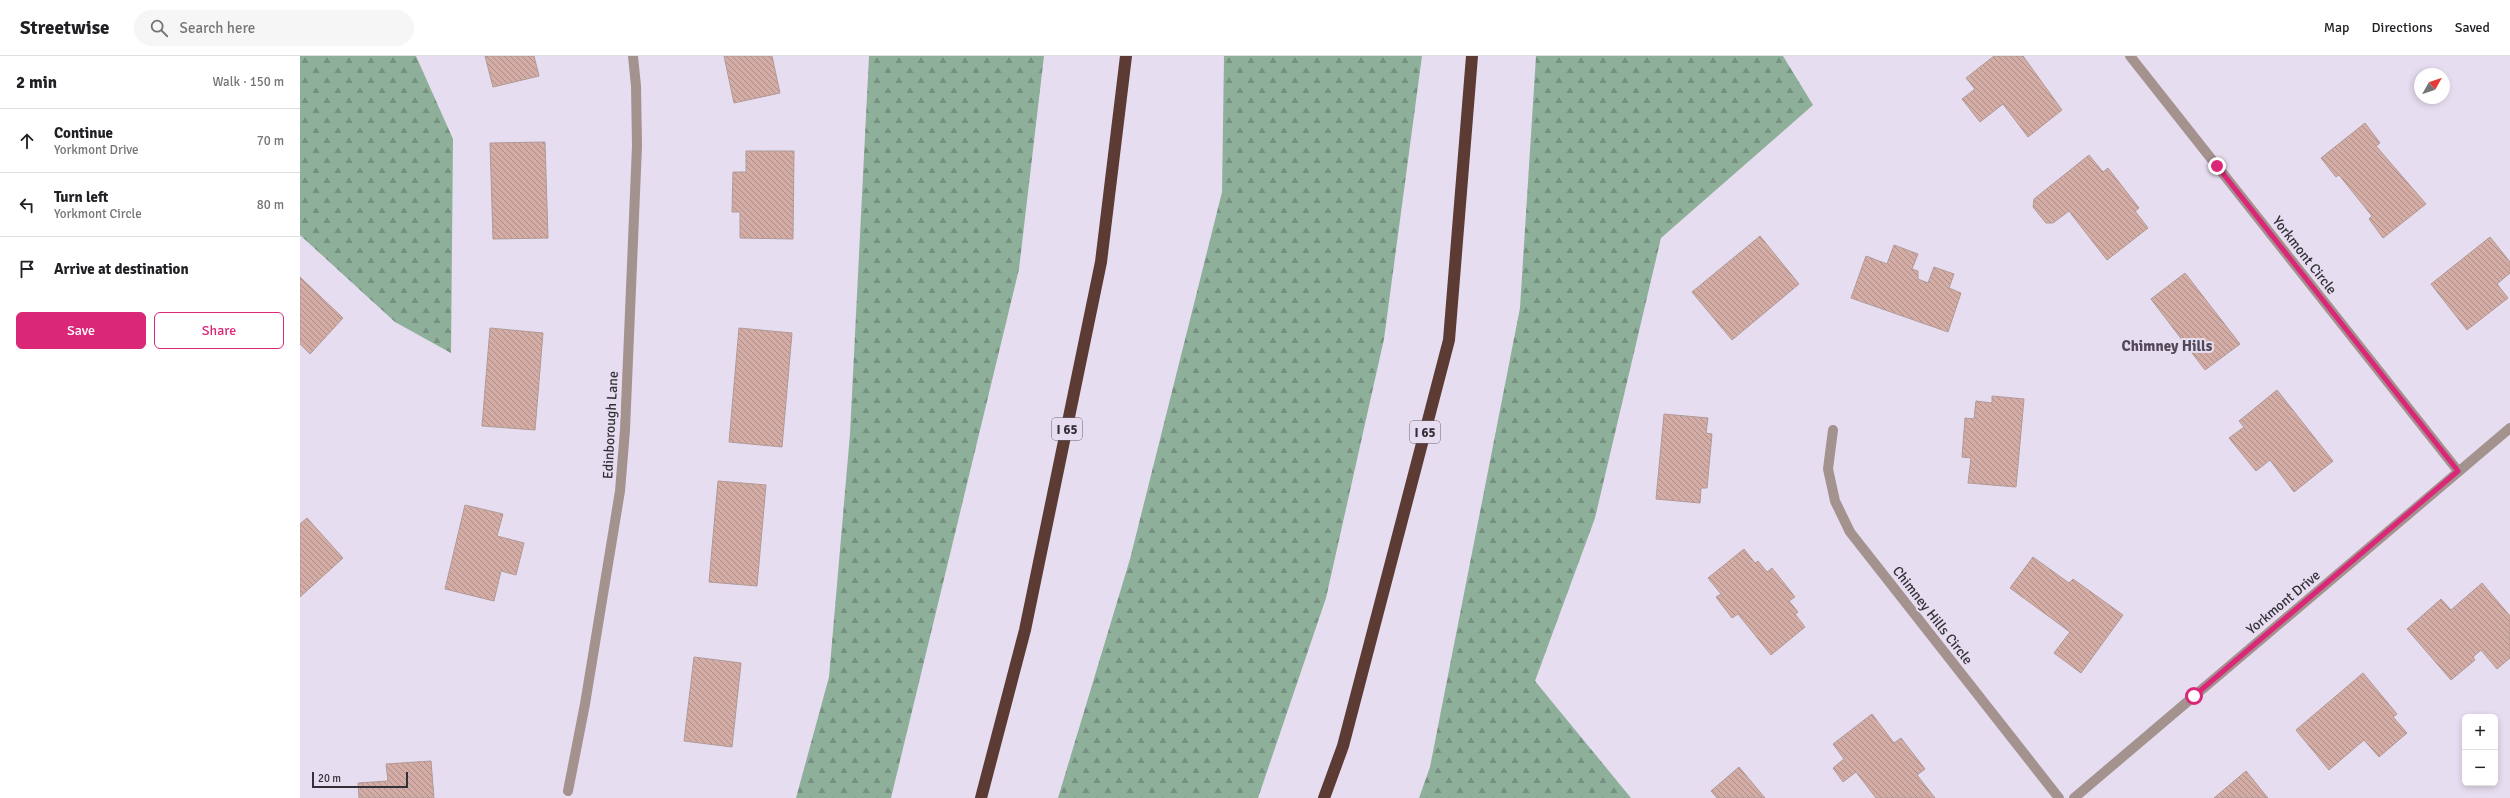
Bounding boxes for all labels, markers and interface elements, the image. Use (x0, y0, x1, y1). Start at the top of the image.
search box (134, 10, 414, 46)
text: Streetwise (20, 16, 110, 40)
icon: search (148, 17, 170, 39)
text: Search here (180, 19, 255, 37)
text: Map (2324, 19, 2350, 36)
text: Directions (2372, 19, 2433, 36)
text: Saved (2455, 19, 2490, 36)
north arrow (2414, 68, 2450, 104)
text: 2 min (16, 72, 57, 93)
text: Walk · 150 m (213, 74, 284, 90)
text: Continue (54, 124, 113, 142)
icon: ahead (16, 130, 38, 152)
text: 70 m (257, 133, 284, 149)
text: Yorkmont Drive (54, 142, 139, 158)
route end (2208, 157, 2226, 175)
text: Turn left (54, 188, 108, 206)
icon: left (16, 194, 38, 216)
text: 80 m (257, 197, 284, 213)
text: Yorkmont Circle (54, 206, 142, 222)
street label: Yorkmont Circle (2269, 213, 2340, 298)
icon: arrive (16, 258, 38, 280)
text: Arrive at destination (54, 260, 189, 278)
button: Save (16, 312, 146, 349)
button: Share (154, 312, 284, 349)
district label: Chimney Hills (2122, 337, 2213, 355)
street label: Edinborough Lane (599, 371, 622, 479)
road number: I 65 (1052, 418, 1082, 440)
road number: I 65 (1410, 421, 1440, 443)
street label: Chimney Hills Circle (1889, 563, 1976, 668)
street label: Yorkmont Drive (2243, 567, 2324, 638)
route start (2185, 687, 2203, 705)
map controls (2462, 714, 2498, 786)
button: + (2462, 714, 2498, 750)
button: − (2462, 750, 2498, 786)
scale bar (312, 770, 408, 789)
text: 20 m (318, 772, 341, 785)

